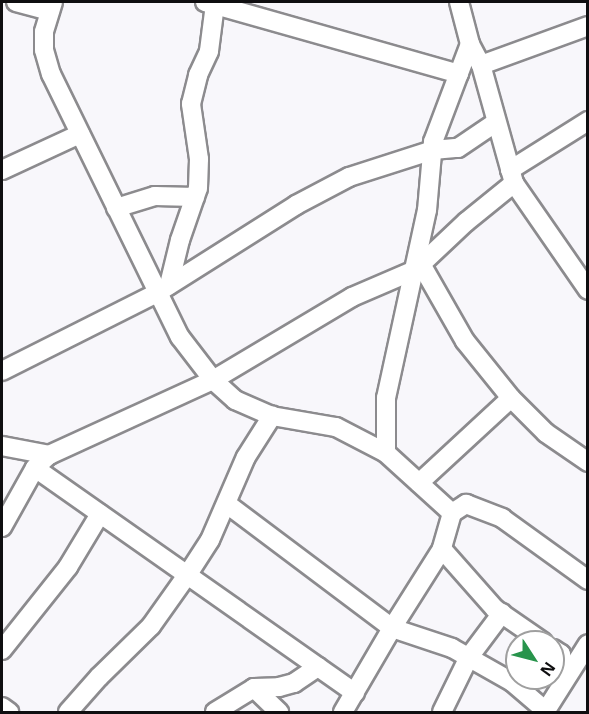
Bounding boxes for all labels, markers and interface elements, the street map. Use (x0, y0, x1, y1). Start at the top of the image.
north arrow (505, 630, 565, 690)
text: N (535, 658, 561, 681)

